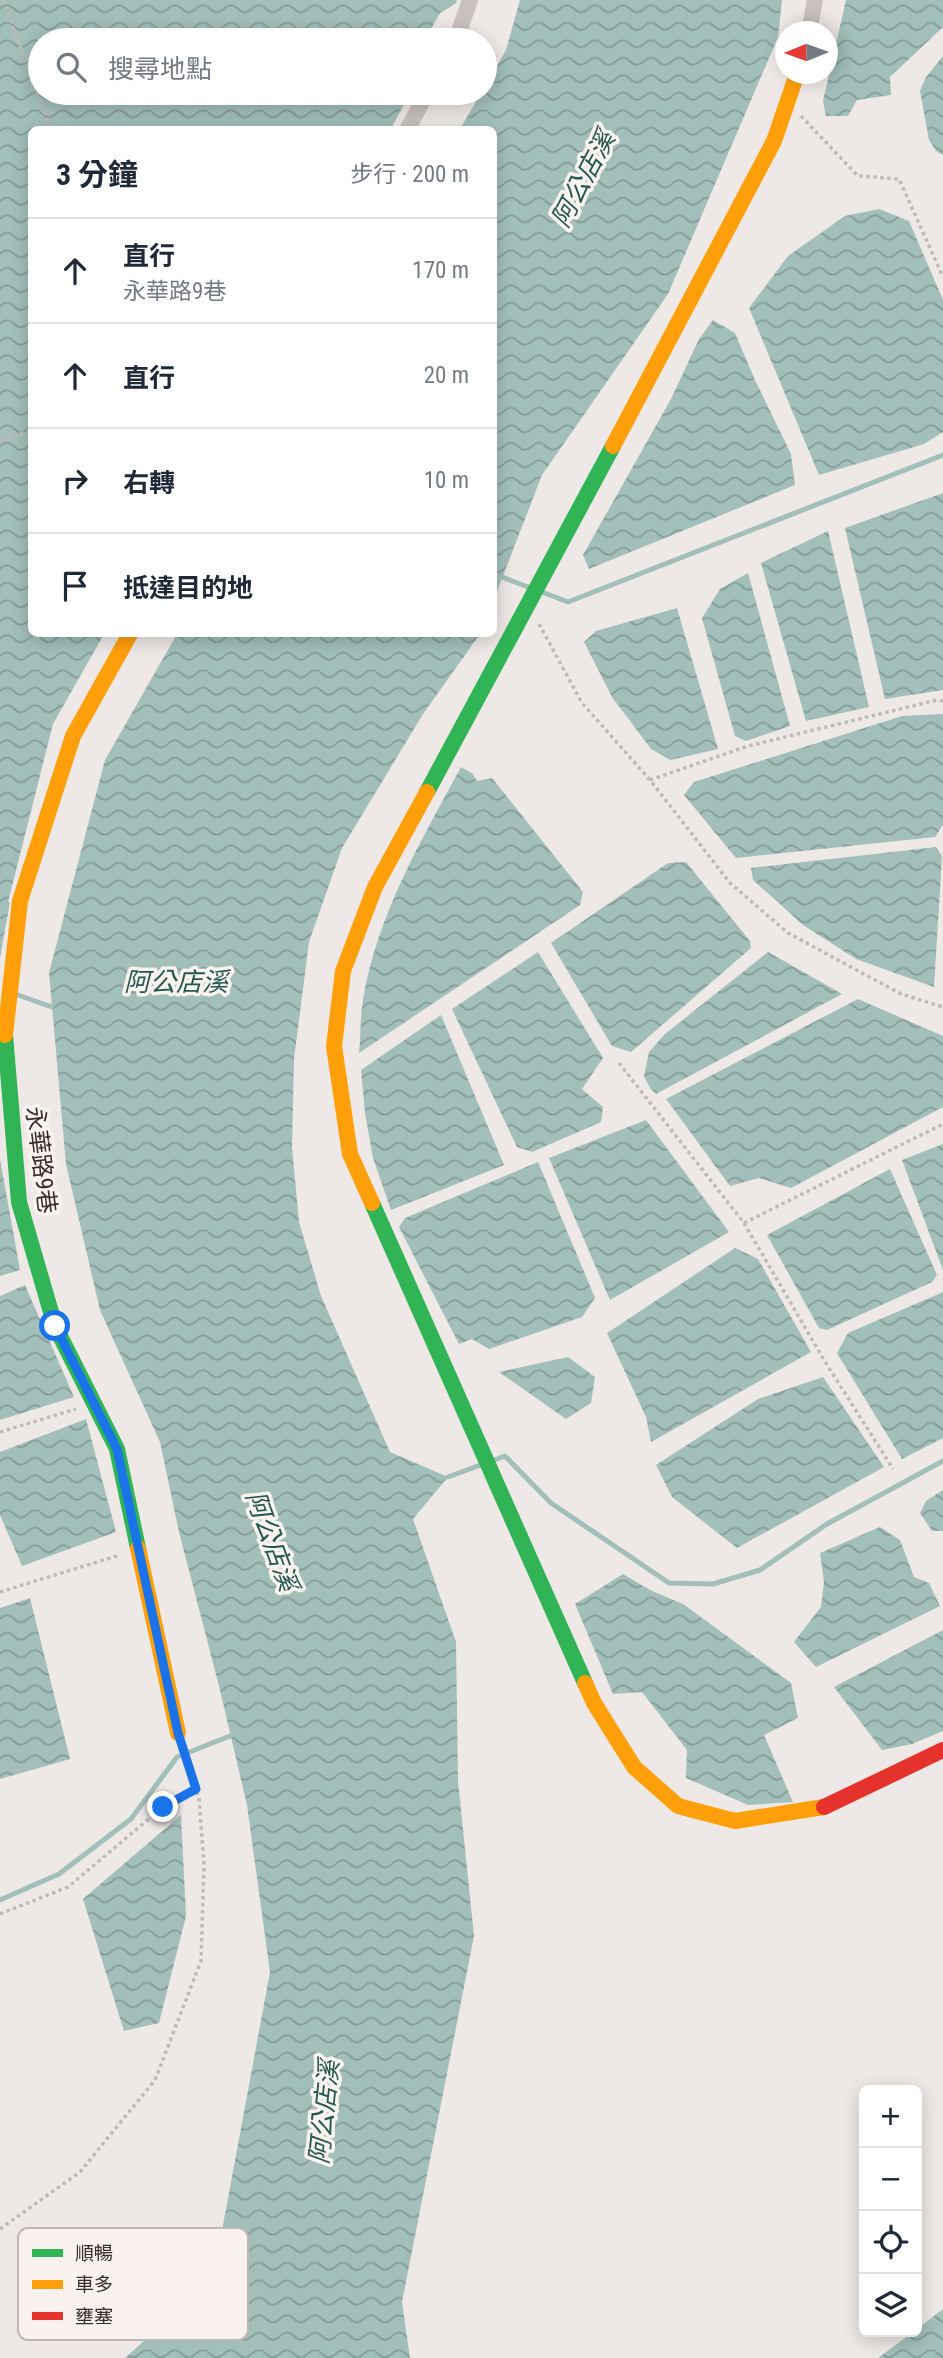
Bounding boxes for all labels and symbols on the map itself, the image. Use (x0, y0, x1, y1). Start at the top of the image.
north arrow (775, 21, 838, 84)
water label: 阿公店溪 (545, 123, 623, 232)
water label: 阿公店溪 (124, 967, 232, 997)
street label: 永華路9巷 (21, 1105, 61, 1215)
route start (39, 1310, 70, 1341)
water label: 阿公店溪 (240, 1487, 305, 1599)
route end (147, 1791, 178, 1822)
water label: 阿公店溪 (304, 2055, 345, 2165)
legend (18, 2228, 248, 2340)
text: 順暢 (75, 2242, 113, 2265)
text: 車多 (75, 2273, 113, 2296)
text: 壅塞 (75, 2305, 113, 2328)

